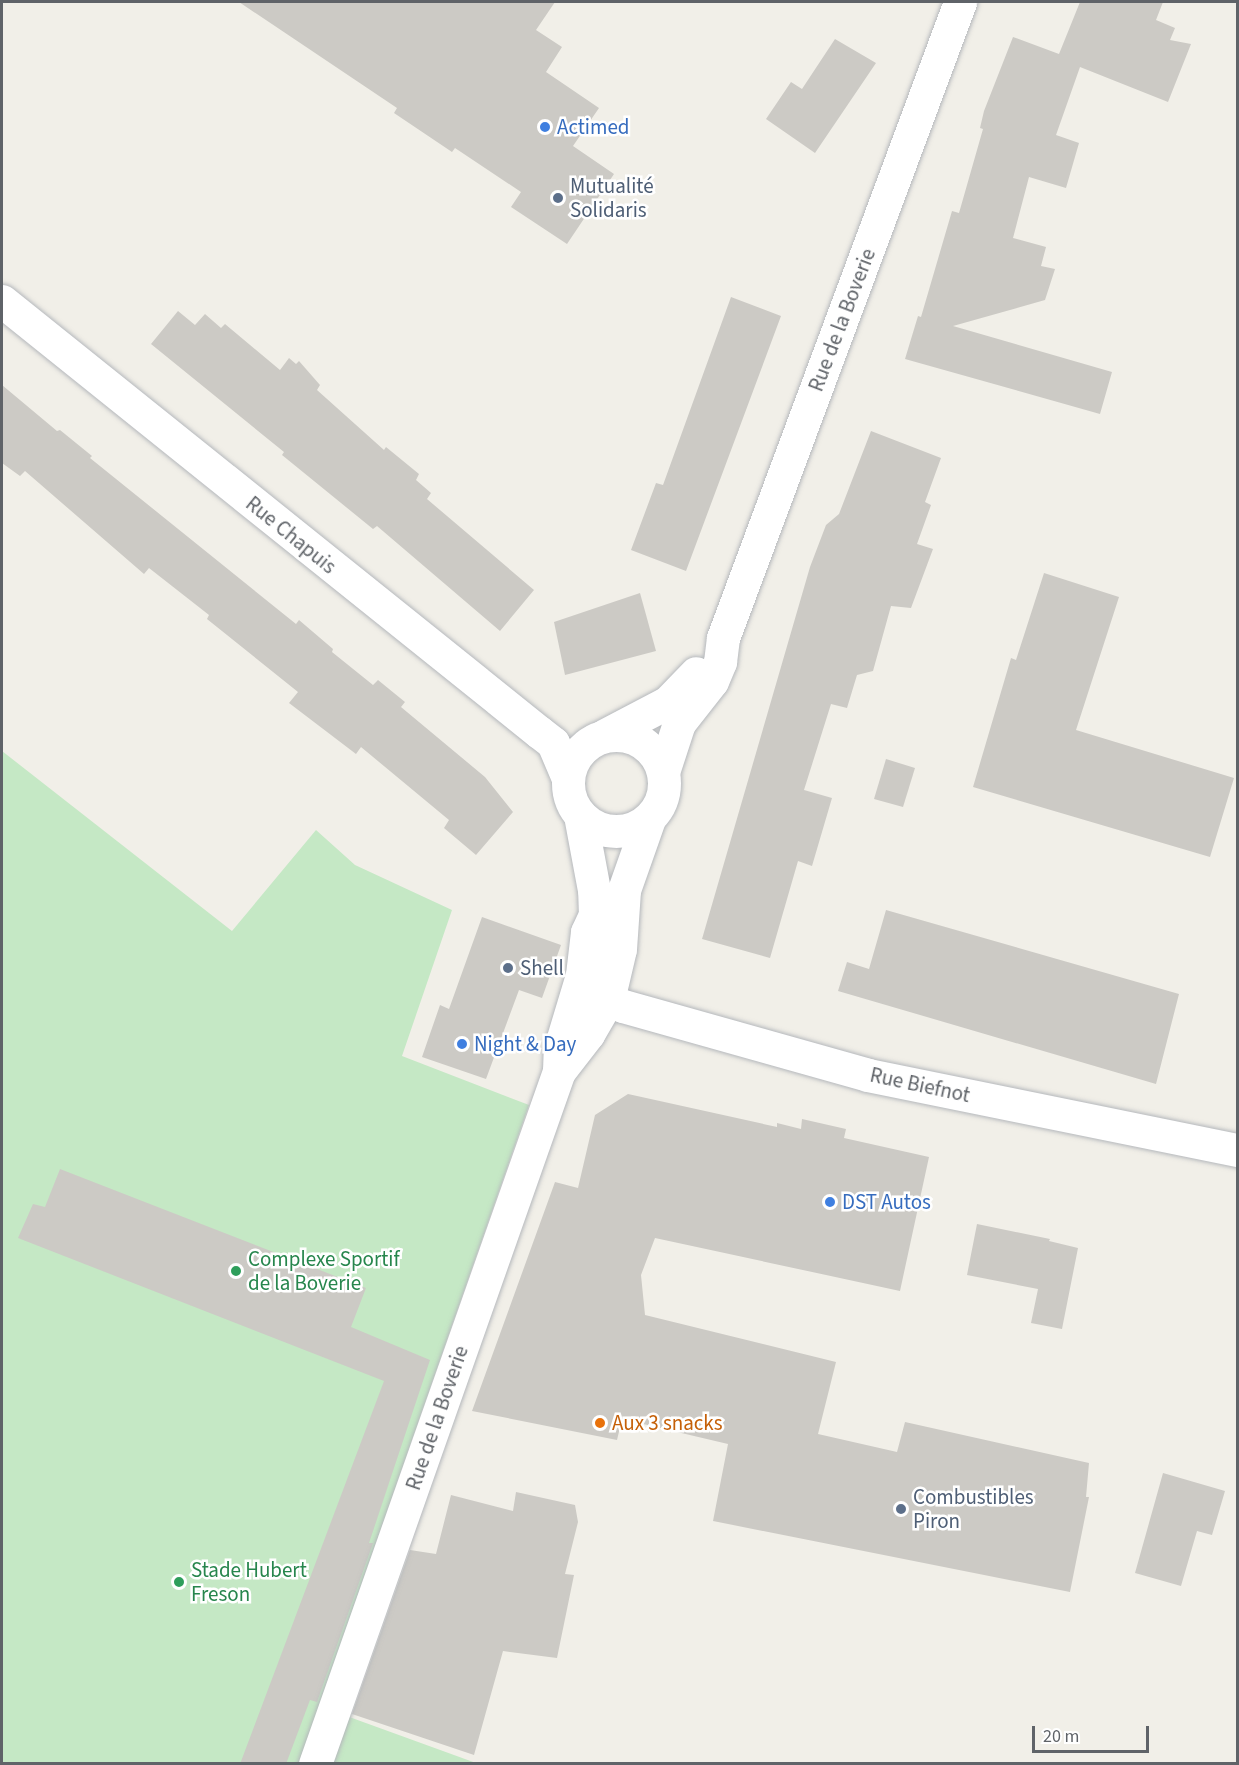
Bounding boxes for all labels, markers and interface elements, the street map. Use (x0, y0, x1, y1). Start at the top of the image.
place label: Actimed (557, 114, 630, 140)
marker: Actimed (538, 120, 552, 134)
place label: Mutualité Solidaris (570, 173, 654, 223)
marker: Mutualité Solidaris (551, 191, 565, 205)
street label: Rue de la Boverie (803, 245, 881, 395)
street label: Rue Chapuis (241, 491, 341, 579)
place label: Shell (520, 955, 564, 981)
marker: Shell (501, 961, 515, 975)
place label: Night & Day (474, 1031, 576, 1057)
marker: Night & Day (455, 1037, 469, 1051)
street label: Rue Biefnot (868, 1062, 972, 1108)
place label: DST Autos (842, 1189, 931, 1215)
marker: DST Autos (823, 1195, 837, 1209)
place label: Complexe Sportif de la Boverie (248, 1246, 400, 1296)
marker: Complexe Sportif de la Boverie (229, 1264, 243, 1278)
street label: Rue de la Boverie (400, 1342, 474, 1494)
place label: Aux 3 snacks (612, 1410, 723, 1436)
marker: Aux 3 snacks (593, 1416, 607, 1430)
place label: Combustibles Piron (913, 1484, 1034, 1534)
marker: Combustibles Piron (894, 1502, 908, 1516)
place label: Stade Hubert Freson (191, 1557, 307, 1607)
marker: Stade Hubert Freson (172, 1575, 186, 1589)
scale bar (1035, 1714, 1152, 1752)
text: 20 m (1043, 1724, 1079, 1749)

